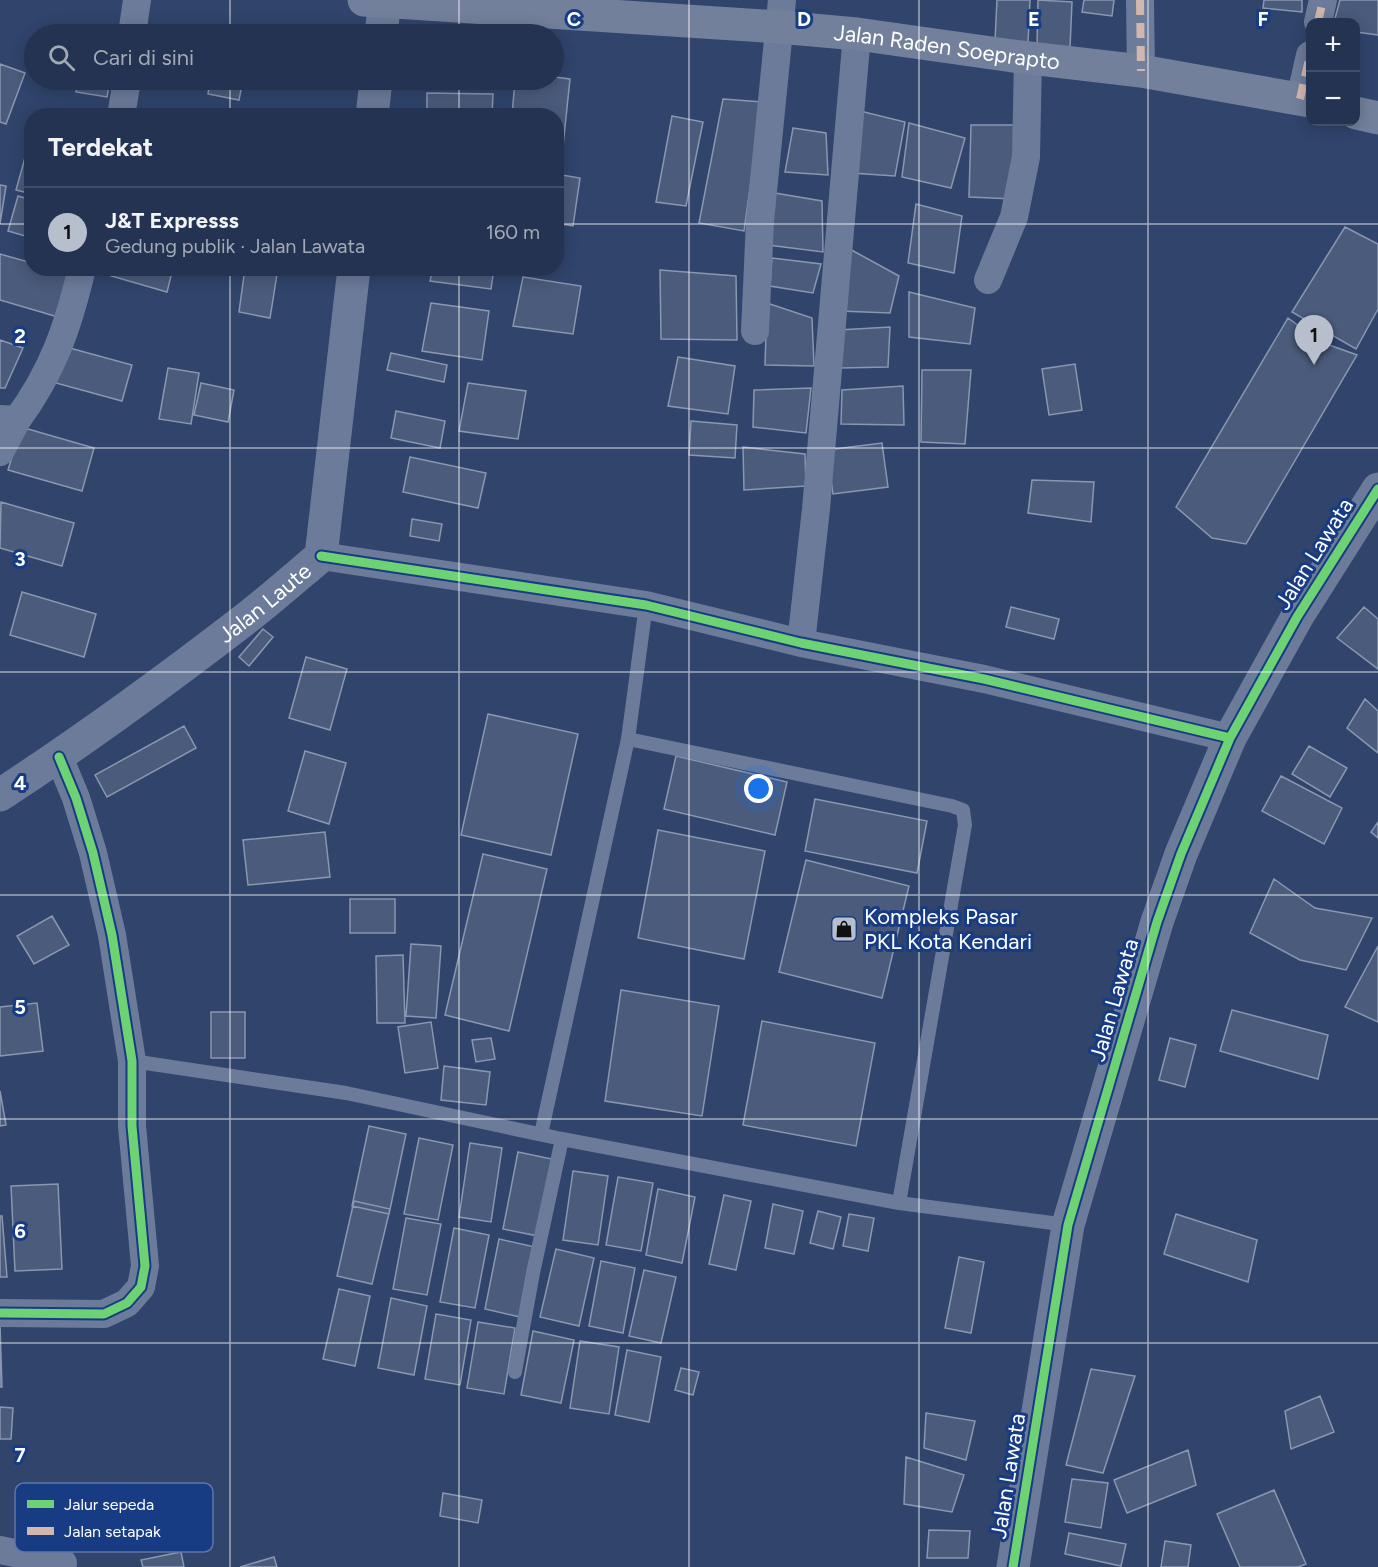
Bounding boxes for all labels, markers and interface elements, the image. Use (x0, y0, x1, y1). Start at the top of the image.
text: C (567, 7, 581, 31)
text: D (797, 7, 811, 31)
text: E (1028, 7, 1040, 31)
text: F (1257, 7, 1269, 31)
street label: Jalan Raden Soeprapto (833, 18, 1062, 75)
map controls (1306, 18, 1360, 126)
button: + (1306, 18, 1360, 72)
search box (24, 24, 564, 90)
icon: search (45, 41, 78, 74)
text: Cari di sini (93, 44, 194, 71)
button: − (1306, 72, 1360, 126)
text: Terdekat (48, 131, 153, 163)
text: J&T Expresss (105, 207, 239, 234)
text: 1 (63, 220, 72, 244)
text: 160 m (486, 220, 540, 244)
text: Gedung publik · Jalan Lawata (105, 234, 365, 258)
pin: 1 (1294, 316, 1334, 365)
text: 2 (14, 324, 26, 348)
street label: Jalan Lawata (1269, 493, 1359, 615)
text: 3 (14, 547, 26, 571)
street label: Jalan Laute (213, 557, 316, 648)
text: 4 (14, 771, 27, 795)
your location (744, 774, 773, 803)
place label: Kompleks Pasar PKL Kota Kendari (864, 903, 1032, 955)
shop icon: Kompleks Pasar PKL Kota Kendari (829, 914, 859, 944)
street label: Jalan Lawata (1084, 935, 1144, 1065)
text: 5 (14, 995, 26, 1019)
text: 6 (14, 1219, 26, 1243)
street label: Jalan Lawata (985, 1411, 1031, 1541)
text: 7 (14, 1443, 26, 1467)
legend (15, 1483, 213, 1552)
text: Jalur sepeda (64, 1495, 154, 1514)
text: Jalan setapak (64, 1522, 161, 1541)

